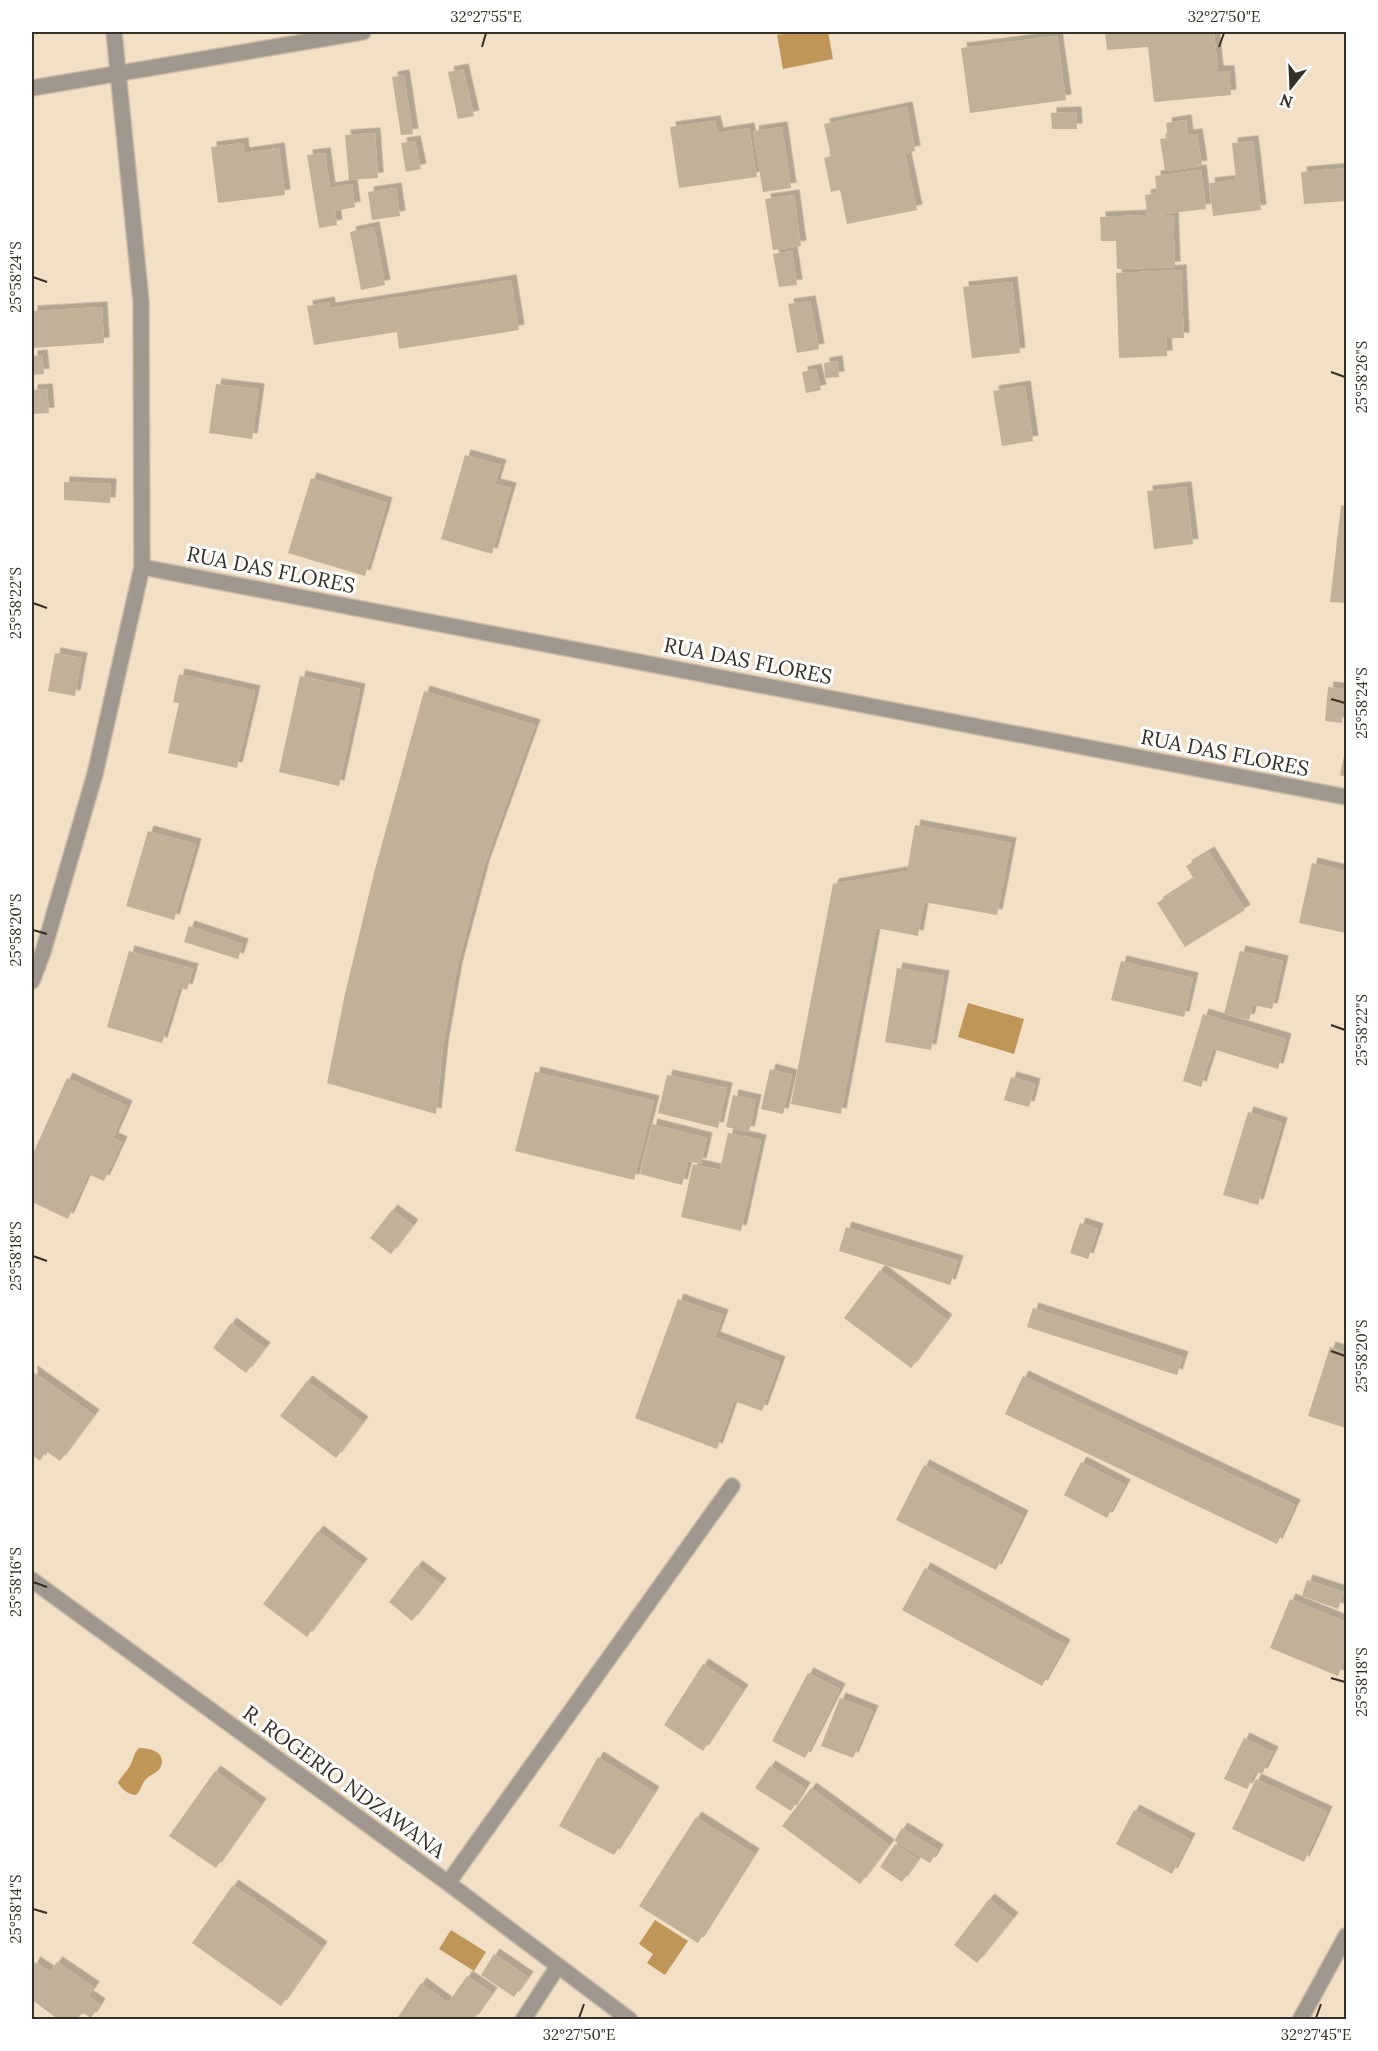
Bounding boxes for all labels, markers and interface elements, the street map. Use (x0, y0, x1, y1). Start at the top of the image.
text: 32°27'55"E (450, 7, 522, 26)
text: 32°27'50"E (1188, 7, 1260, 26)
north arrow (1261, 57, 1321, 117)
text: N (1277, 90, 1295, 113)
text: 25°58'24"S (6, 241, 25, 313)
text: 25°58'26"S (1352, 341, 1371, 413)
street label: RUA DAS FLORES (185, 540, 357, 599)
text: 25°58'22"S (6, 567, 25, 639)
street label: RUA DAS FLORES (662, 631, 834, 690)
text: 25°58'24"S (1352, 667, 1371, 739)
street label: RUA DAS FLORES (1139, 723, 1311, 782)
text: 25°58'20"S (6, 893, 25, 967)
text: 25°58'22"S (1352, 994, 1371, 1066)
text: 25°58'18"S (6, 1221, 25, 1291)
text: 25°58'20"S (1352, 1319, 1371, 1393)
text: 25°58'16"S (6, 1547, 25, 1617)
text: 25°58'18"S (1352, 1647, 1371, 1717)
street label: R. ROGERIO NDZAWANA (238, 1699, 452, 1865)
text: 25°58'14"S (6, 1874, 25, 1944)
text: 32°27'50"E (543, 2025, 615, 2044)
text: 32°27'45"E (1281, 2025, 1351, 2044)

